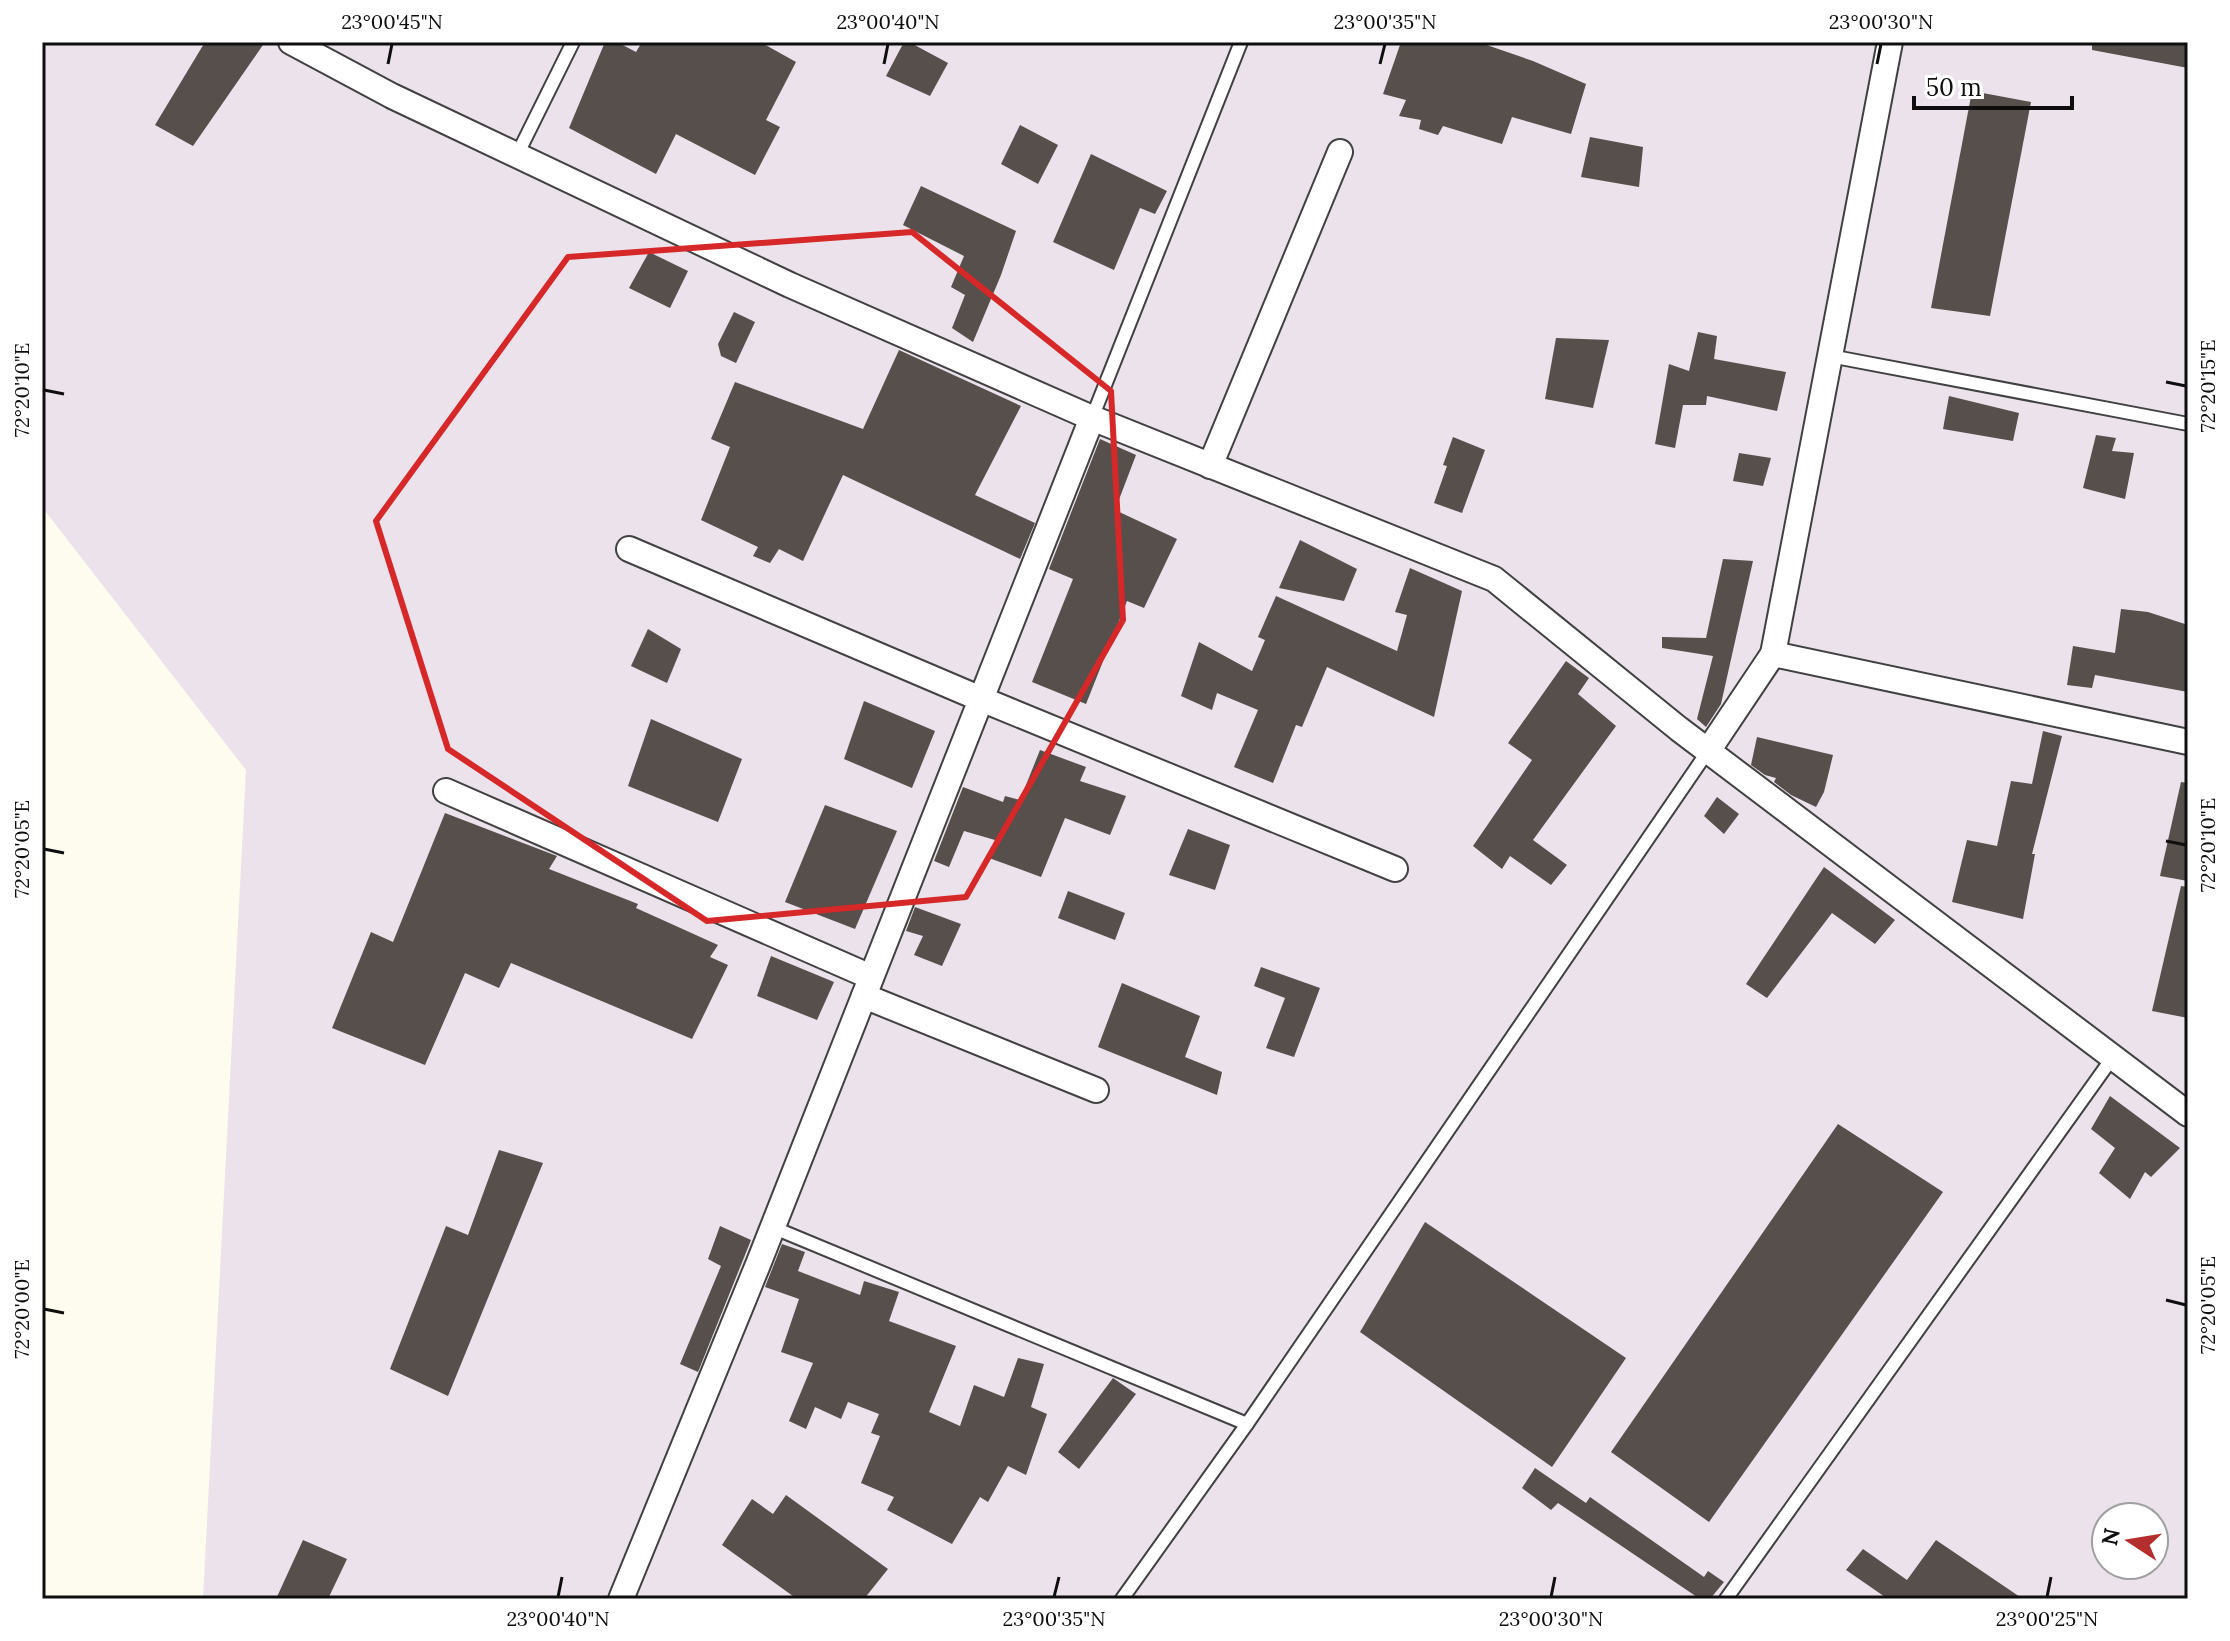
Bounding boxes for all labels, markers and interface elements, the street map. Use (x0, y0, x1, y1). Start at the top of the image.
text: 23°00'45"N (341, 9, 443, 34)
text: 23°00'40"N (836, 9, 940, 34)
text: 23°00'35"N (1334, 9, 1436, 34)
text: 23°00'30"N (1829, 9, 1933, 34)
scale bar (1914, 60, 2072, 110)
text: 50 m (1926, 72, 1982, 103)
text: 72°20'15"E (2195, 340, 2220, 432)
text: 72°20'10"E (9, 343, 34, 437)
text: 72°20'10"E (2195, 798, 2220, 892)
text: 72°20'05"E (9, 800, 34, 898)
text: 72°20'05"E (2195, 1256, 2220, 1354)
text: 72°20'00"E (9, 1259, 34, 1359)
north arrow (2090, 1501, 2170, 1581)
text: N (2095, 1526, 2126, 1548)
text: 23°00'40"N (506, 1606, 610, 1631)
text: 23°00'35"N (1003, 1606, 1105, 1631)
text: 23°00'30"N (1499, 1606, 1603, 1631)
text: 23°00'25"N (1996, 1606, 2098, 1631)

